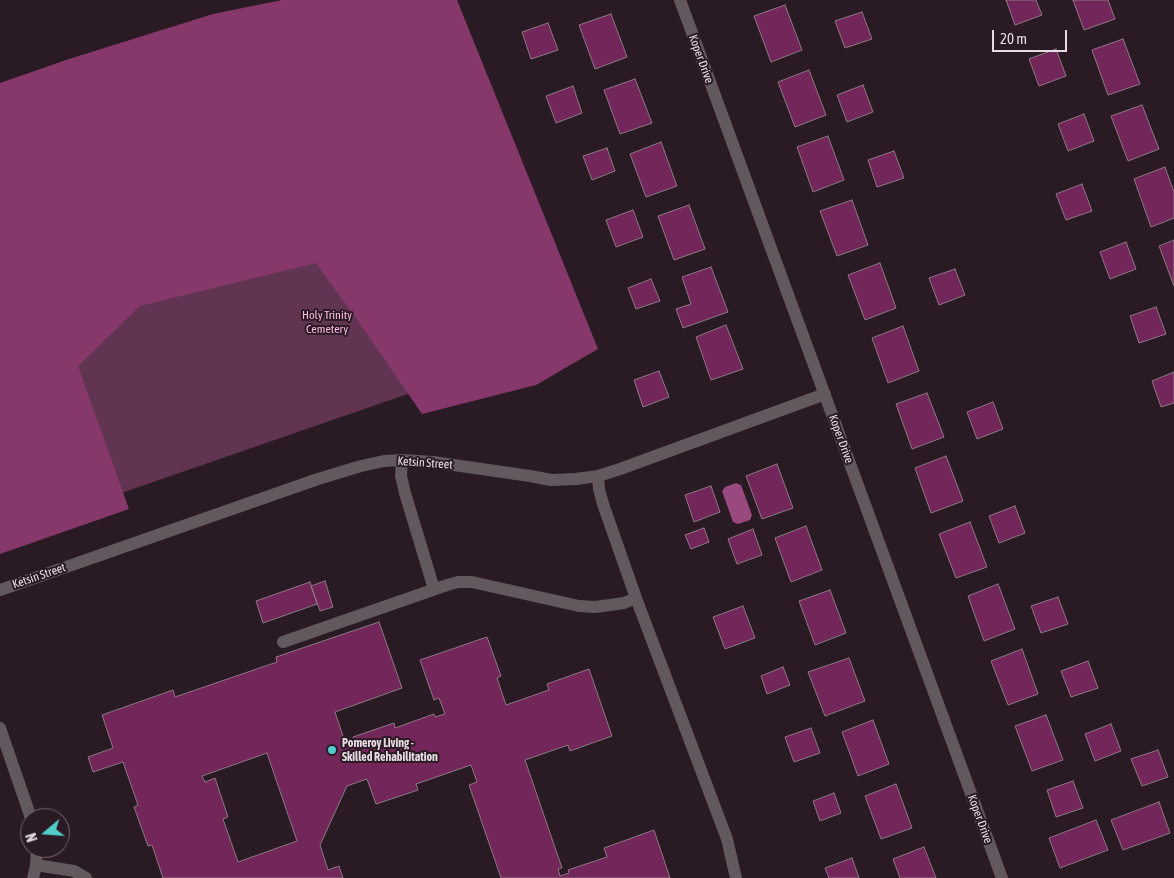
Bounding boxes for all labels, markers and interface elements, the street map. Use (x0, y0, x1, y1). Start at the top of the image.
scale bar (994, 20, 1069, 52)
text: 20 m (1000, 30, 1027, 47)
street label: Koper Drive (686, 33, 716, 85)
park label: Holy Trinity Cemetery (302, 308, 352, 336)
street label: Koper Drive (826, 413, 856, 465)
street label: Ketsin Street (397, 454, 453, 472)
street label: Ketsin Street (10, 560, 68, 592)
place label: Pomeroy Living - Skilled Rehabilitation (342, 736, 438, 764)
marker: Pomeroy Living - Skilled Rehabilitation (326, 744, 338, 756)
street label: Koper Drive (965, 793, 995, 845)
north arrow (20, 808, 70, 858)
text: N (23, 831, 41, 844)

